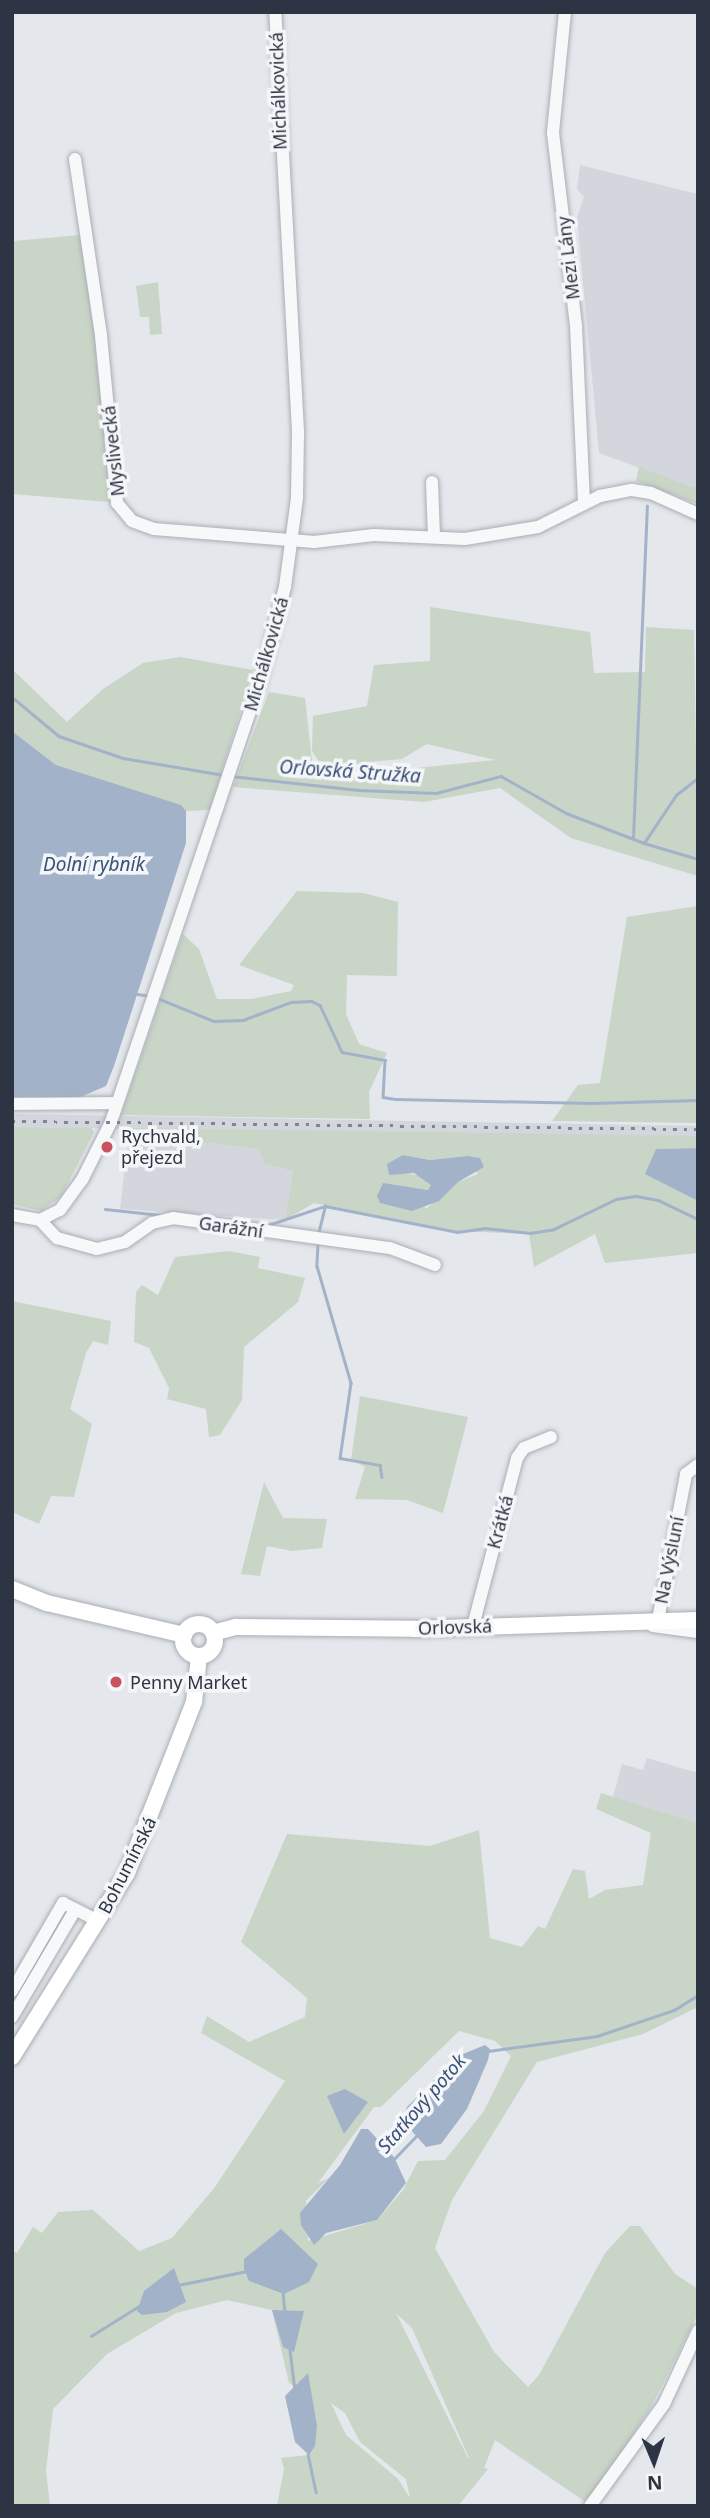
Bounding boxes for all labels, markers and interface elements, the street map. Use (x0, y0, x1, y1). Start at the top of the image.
street label: Michálkovická (265, 32, 291, 150)
street label: Mezi Lány (552, 215, 584, 301)
street label: Myslivecká (97, 405, 129, 497)
street label: Michálkovická (239, 594, 293, 714)
water label: Orlovská Stružka (278, 756, 422, 788)
water label: Dolní rybník (43, 854, 145, 876)
place label: Rychvald, přejezd (121, 1126, 201, 1168)
marker: Rychvald, přejezd (99, 1139, 115, 1155)
street label: Garážní (198, 1212, 264, 1242)
street label: Krátká (483, 1493, 517, 1551)
street label: Na Výsluní (650, 1514, 688, 1606)
street label: Orlovská (418, 1615, 492, 1639)
place label: Penny Market (130, 1671, 247, 1693)
marker: Penny Market (108, 1674, 124, 1690)
street label: Bohumínská (93, 1813, 161, 1917)
water label: Statkový potok (373, 2050, 471, 2158)
north arrow (619, 2427, 689, 2497)
text: N (647, 2470, 663, 2496)

